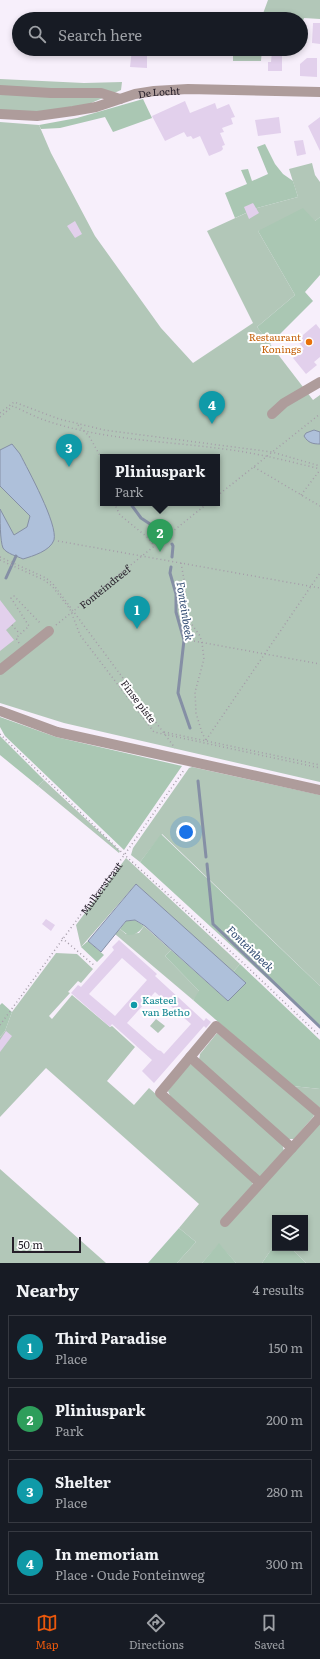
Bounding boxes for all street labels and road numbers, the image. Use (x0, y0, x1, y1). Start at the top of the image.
street label: De Locht (137, 82, 181, 101)
street label: Fonteindreef (75, 560, 134, 611)
street label: Finse piste (118, 676, 160, 726)
street label: Mulkerstraat (76, 858, 125, 917)

